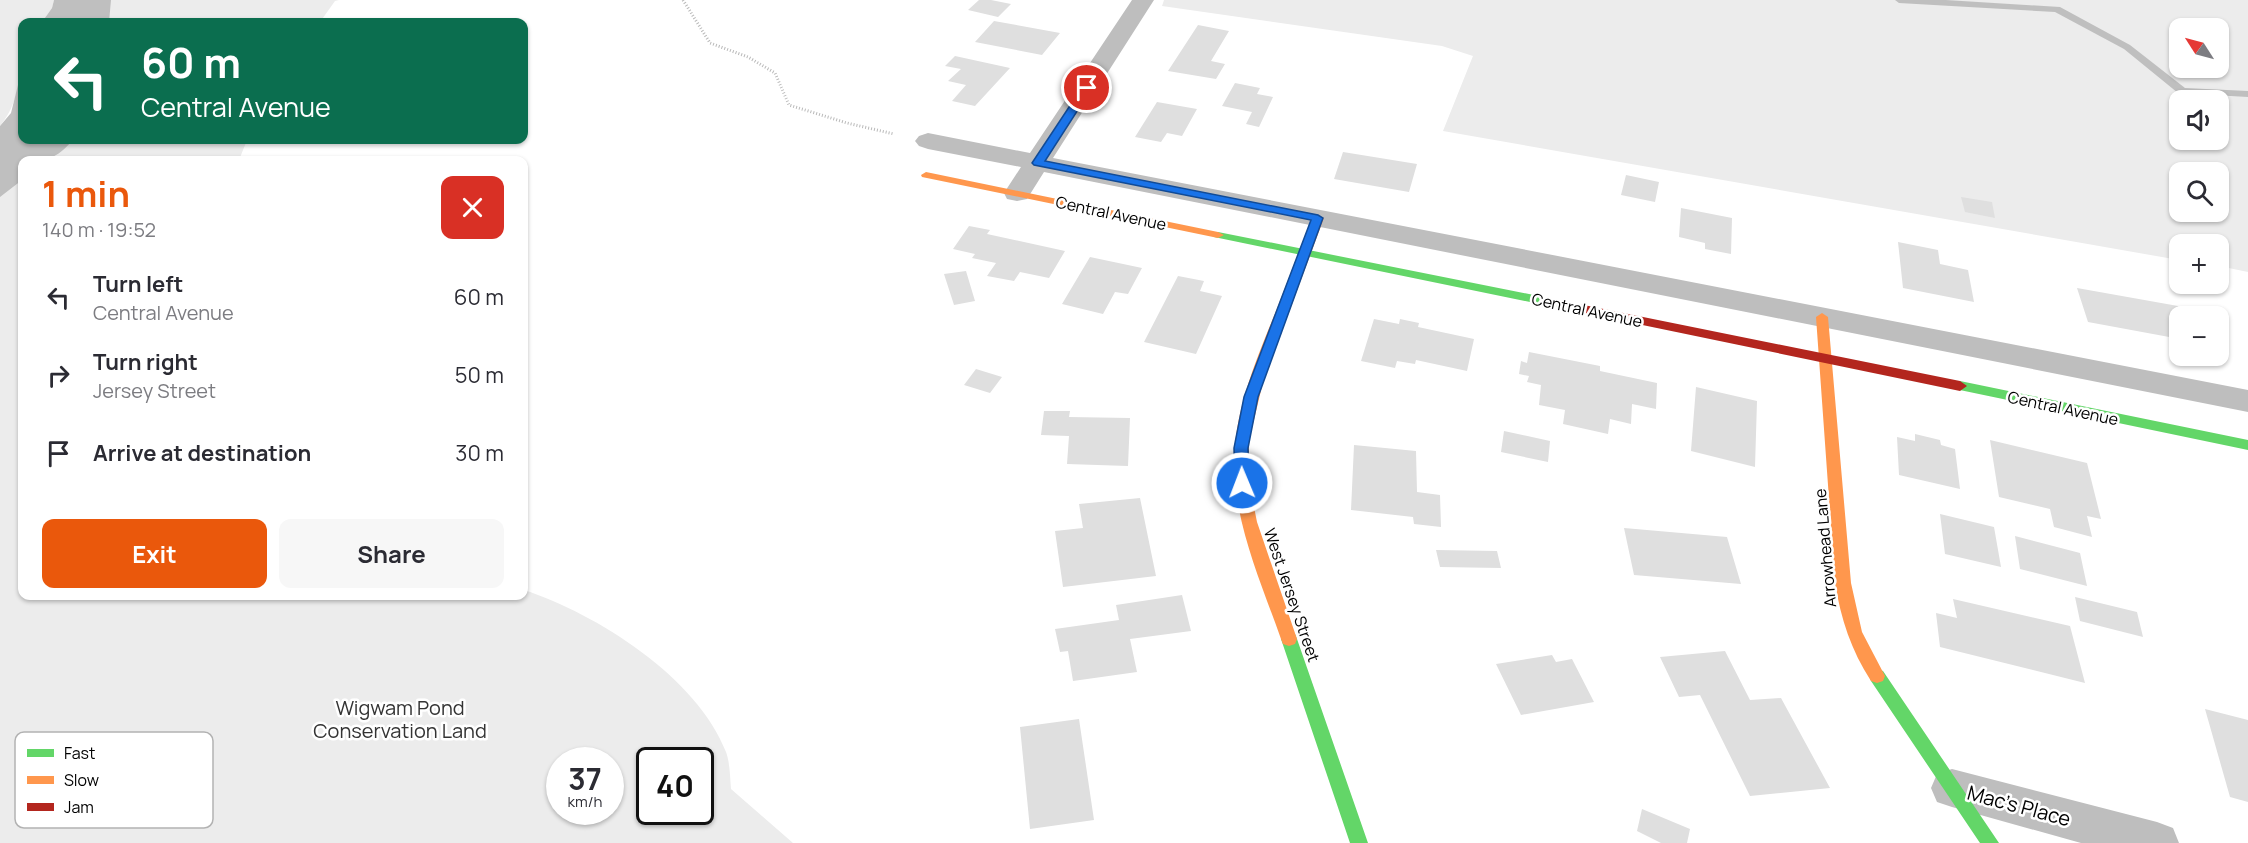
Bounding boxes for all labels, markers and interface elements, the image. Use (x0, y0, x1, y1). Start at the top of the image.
north arrow (2169, 18, 2229, 78)
map controls (2169, 18, 2229, 366)
text: 60 m (141, 33, 241, 91)
icon: left (42, 42, 120, 120)
pin (1061, 62, 1112, 113)
icon: arrive (1070, 71, 1103, 104)
text: Central Avenue (141, 88, 331, 125)
button: sound (2169, 90, 2229, 150)
button: search (2169, 162, 2229, 222)
text: 1 min (42, 169, 130, 218)
button: close (441, 176, 504, 239)
street label: Central Avenue (1054, 191, 1168, 235)
text: 140 m · 19:52 (42, 216, 156, 243)
button: + (2169, 234, 2229, 294)
text: Turn left (93, 269, 183, 299)
icon: left (42, 281, 75, 314)
text: 60 m (454, 282, 504, 312)
street label: Central Avenue (1530, 288, 1644, 332)
text: Central Avenue (93, 299, 234, 326)
button: − (2169, 306, 2229, 366)
text: Turn right (93, 347, 198, 377)
icon: right (42, 359, 75, 392)
text: 50 m (455, 360, 504, 390)
text: Jersey Street (93, 377, 216, 404)
street label: Central Avenue (2006, 386, 2120, 430)
icon: arrive (42, 437, 75, 470)
text: Arrive at destination (93, 438, 311, 468)
text: 30 m (455, 438, 504, 468)
position arrow (1210, 451, 1274, 515)
street label: Arrowhead Lane (1809, 488, 1841, 608)
button: Exit (42, 519, 267, 588)
button: Share (279, 519, 504, 588)
street label: West Jersey Street (1259, 525, 1325, 665)
park label: Wigwam Pond Conservation Land (313, 694, 487, 744)
legend (15, 732, 213, 828)
text: Fast (64, 742, 95, 764)
speed limit sign: 40 (636, 747, 714, 825)
text: 37 (568, 758, 602, 799)
text: Slow (64, 769, 99, 791)
street label: Mac's Place (1964, 779, 2074, 832)
text: km/h (568, 791, 602, 812)
text: Jam (64, 796, 94, 818)

